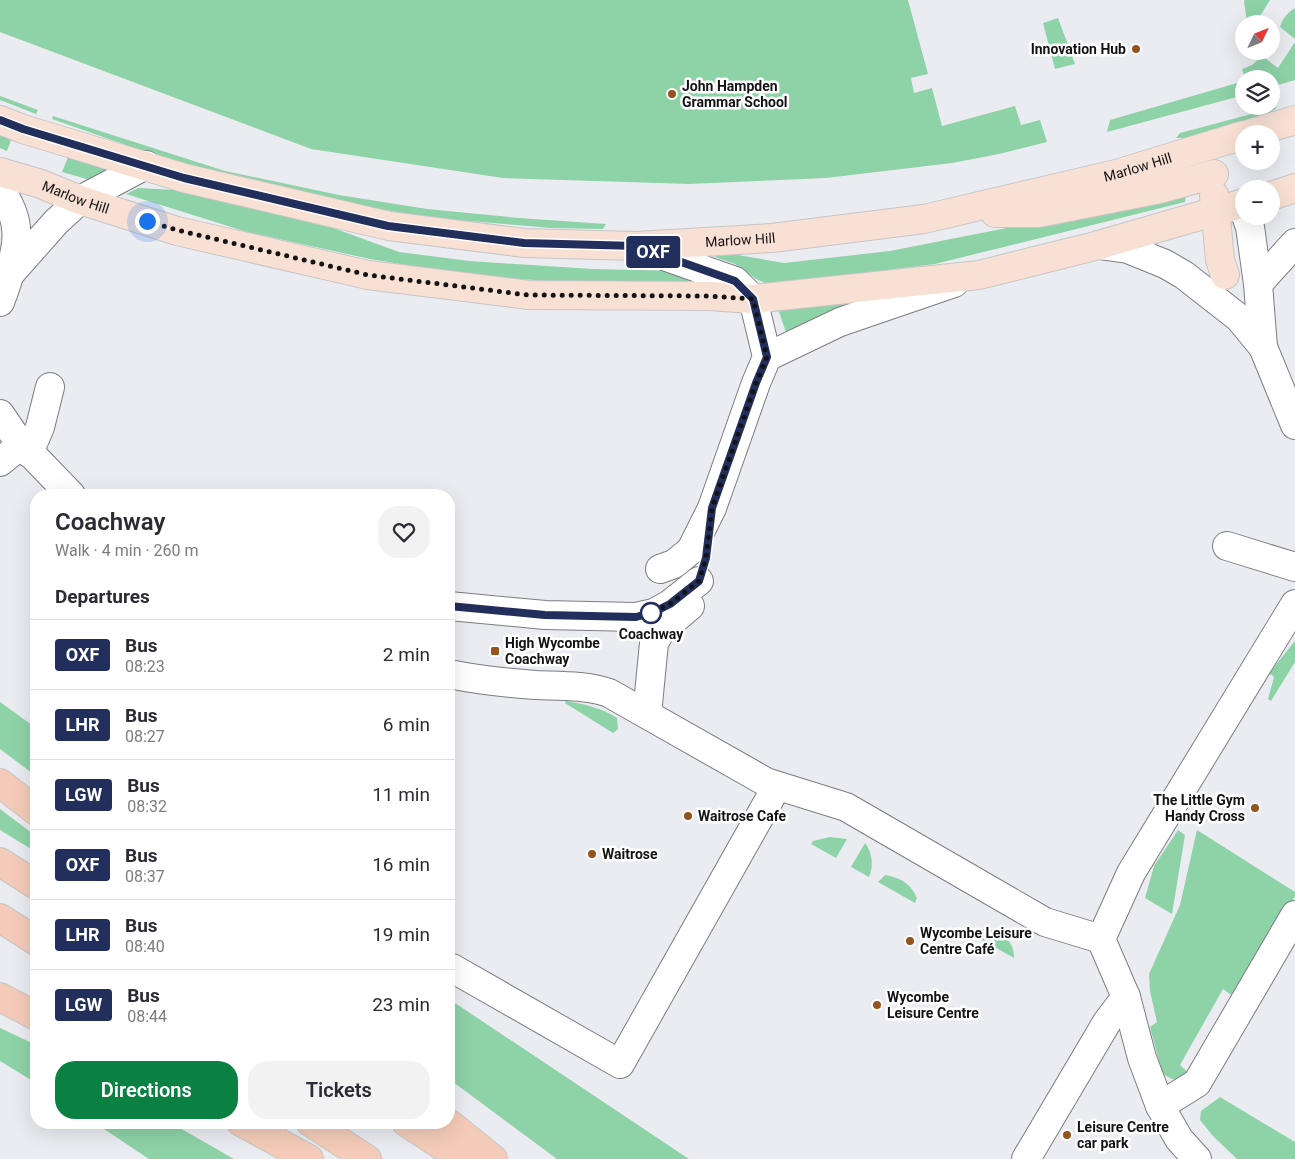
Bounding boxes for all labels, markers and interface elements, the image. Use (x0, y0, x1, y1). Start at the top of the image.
north arrow (1235, 15, 1280, 60)
map controls (1235, 15, 1280, 225)
place label: Innovation Hub (1031, 41, 1126, 57)
marker: Innovation Hub (1130, 43, 1142, 55)
button: layers (1235, 70, 1280, 115)
place label: John Hampden Grammar School (682, 78, 788, 110)
marker: John Hampden Grammar School (666, 88, 678, 100)
button: + (1235, 125, 1280, 170)
street label: Marlow Hill (1102, 149, 1174, 185)
street label: Marlow Hill (40, 177, 111, 217)
button: − (1235, 180, 1280, 225)
your location (135, 209, 160, 234)
street label: Marlow Hill (705, 230, 776, 250)
line badge: OXF (624, 236, 682, 268)
text: OXF (636, 241, 670, 262)
button: heart (378, 506, 430, 558)
text: Coachway (55, 508, 165, 536)
text: Walk · 4 min · 260 m (55, 541, 199, 560)
text: Departures (55, 585, 150, 608)
marker: Coachway (640, 602, 662, 624)
place label: Coachway (619, 626, 684, 642)
text: Bus (125, 634, 158, 657)
place label: High Wycombe Coachway (505, 635, 600, 667)
text: 2 min (383, 643, 430, 666)
text: OXF (66, 644, 99, 665)
marker: High Wycombe Coachway (489, 645, 501, 657)
text: 08:23 (125, 657, 165, 676)
text: Bus (125, 704, 158, 727)
text: 6 min (383, 713, 430, 736)
text: LHR (66, 714, 99, 735)
text: 08:27 (125, 727, 165, 746)
text: Bus (127, 774, 160, 797)
text: 11 min (372, 783, 430, 806)
text: LGW (65, 784, 102, 805)
place label: The Little Gym Handy Cross (1153, 792, 1245, 824)
text: 08:32 (127, 797, 167, 816)
marker: The Little Gym Handy Cross (1249, 802, 1261, 814)
place label: Waitrose Cafe (698, 808, 787, 824)
marker: Waitrose Cafe (682, 810, 694, 822)
text: Bus (125, 844, 158, 867)
place label: Waitrose (602, 846, 658, 862)
marker: Waitrose (586, 848, 598, 860)
text: 16 min (372, 853, 430, 876)
text: OXF (66, 854, 99, 875)
text: 08:37 (125, 867, 165, 886)
text: Bus (125, 914, 158, 937)
text: 19 min (372, 923, 430, 946)
text: LHR (66, 924, 99, 945)
place label: Wycombe Leisure Centre Café (920, 925, 1032, 957)
marker: Wycombe Leisure Centre Café (904, 935, 916, 947)
text: 08:40 (125, 937, 165, 956)
text: Bus (127, 984, 160, 1007)
place label: Wycombe Leisure Centre (887, 989, 979, 1021)
text: 23 min (372, 993, 430, 1016)
text: LGW (65, 994, 102, 1015)
marker: Wycombe Leisure Centre (871, 999, 883, 1011)
text: 08:44 (127, 1007, 167, 1026)
button: Directions (55, 1061, 238, 1119)
button: Tickets (248, 1061, 430, 1119)
place label: Leisure Centre car park (1077, 1119, 1169, 1151)
marker: Leisure Centre car park (1061, 1129, 1073, 1141)

